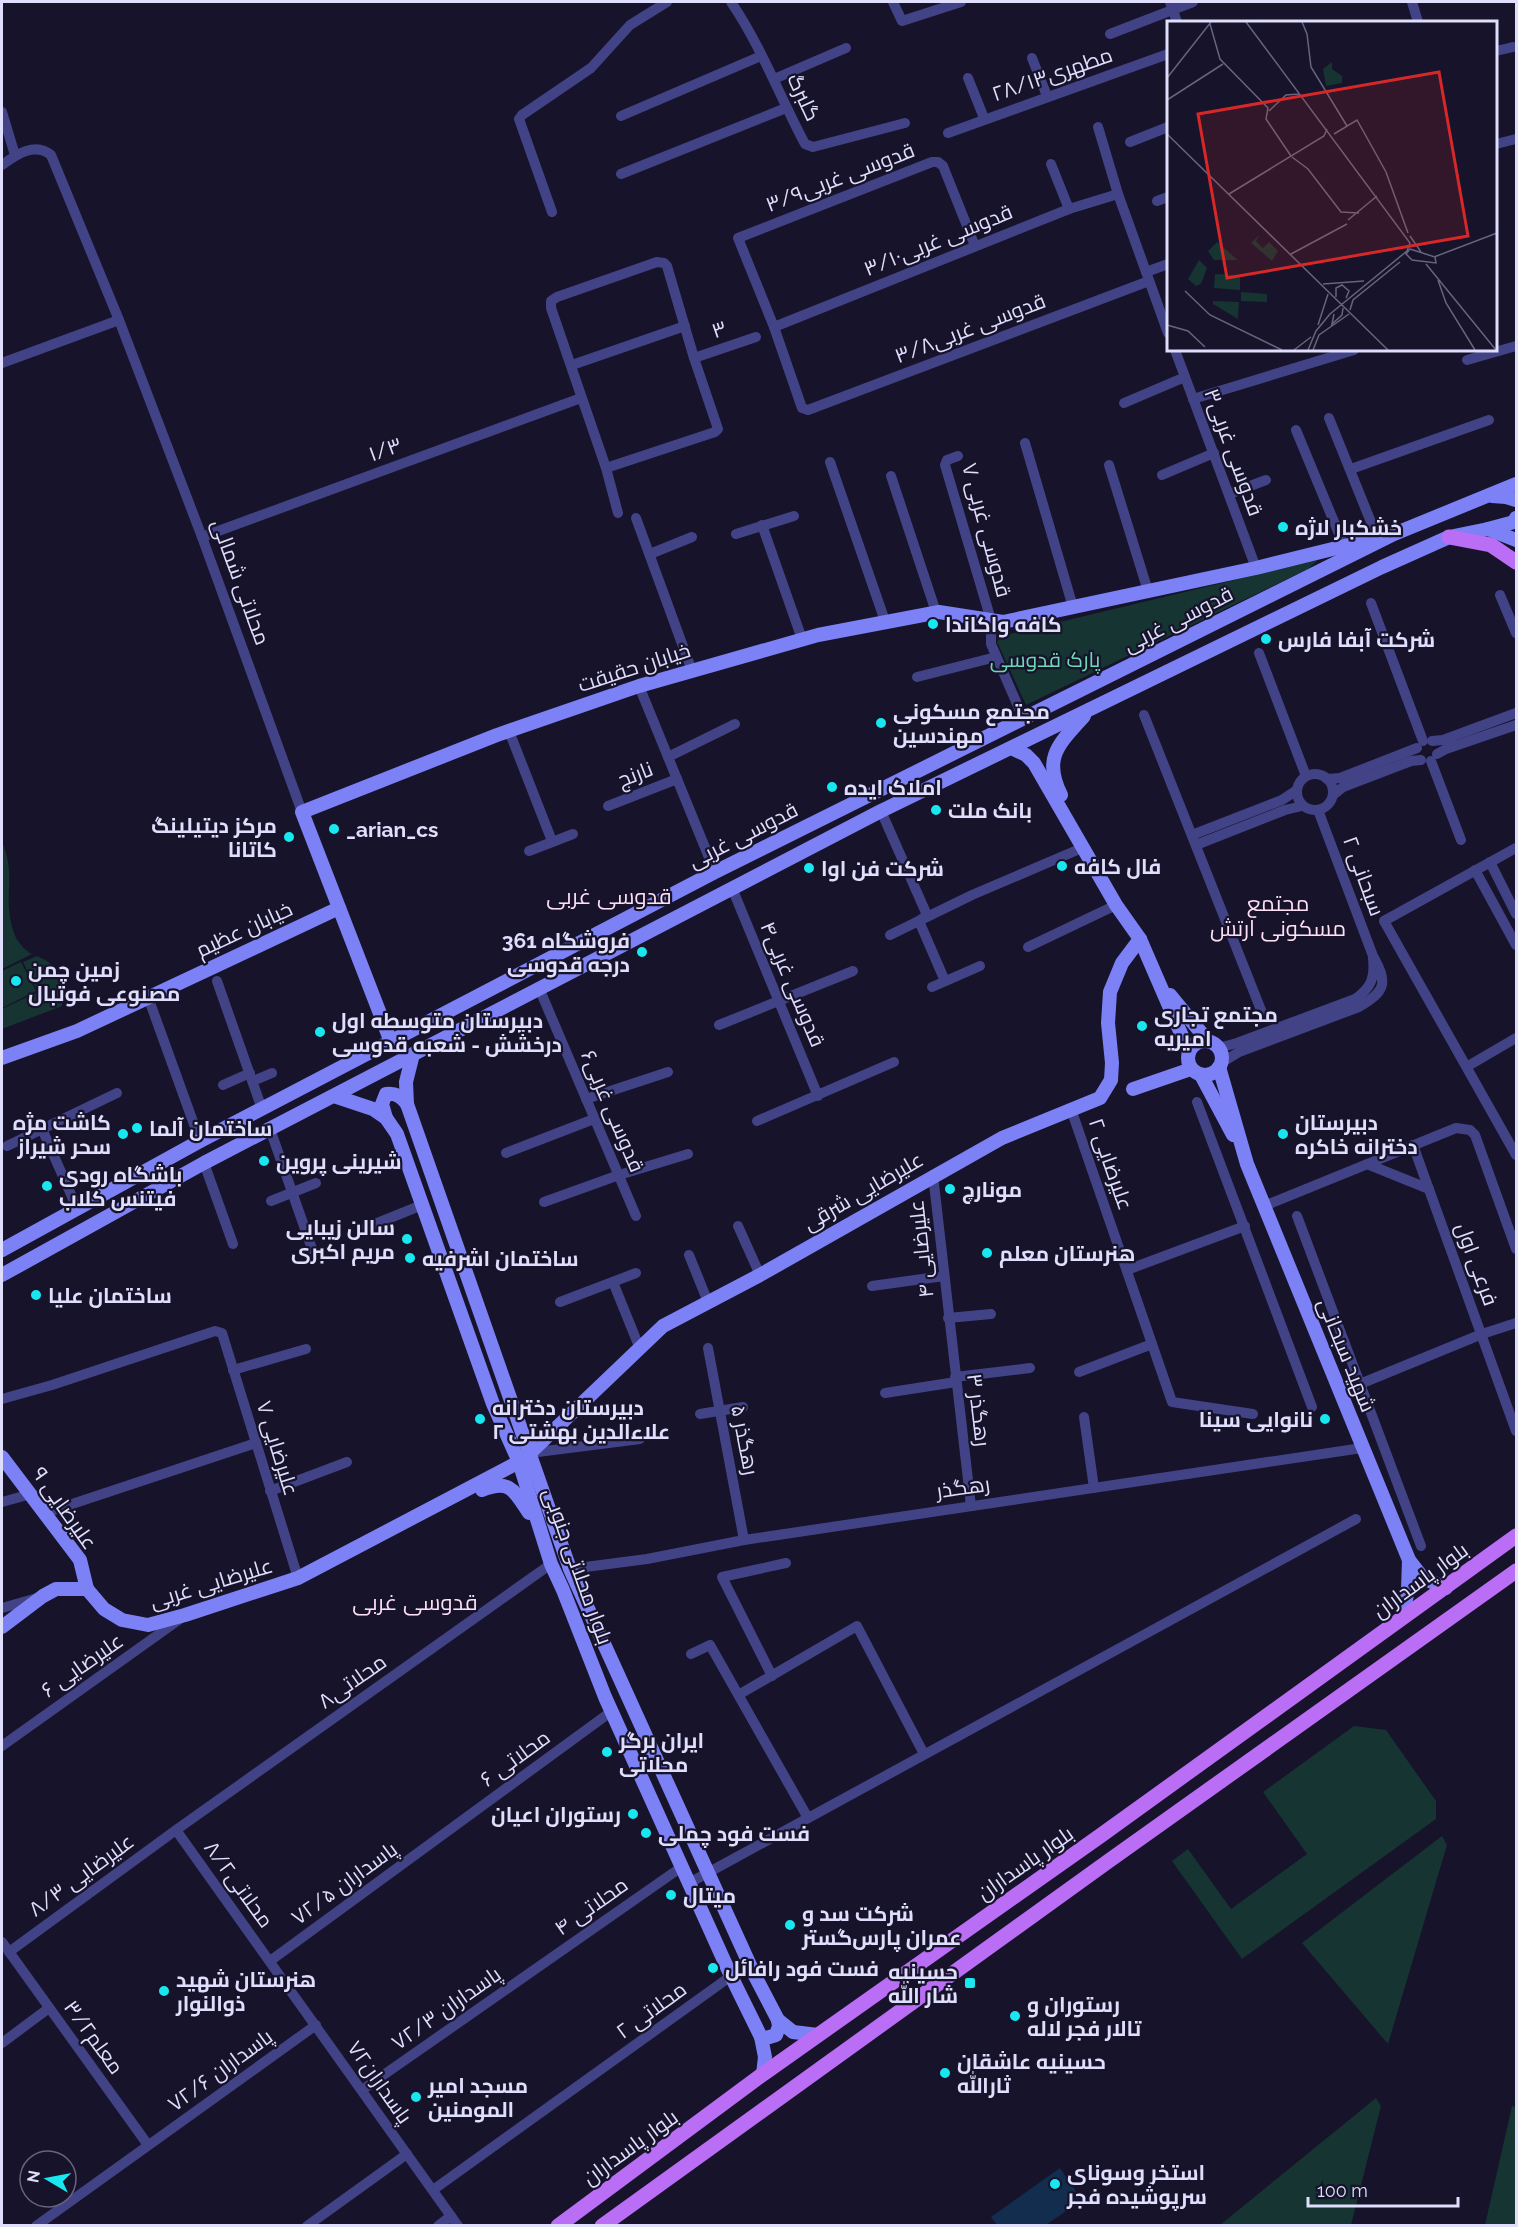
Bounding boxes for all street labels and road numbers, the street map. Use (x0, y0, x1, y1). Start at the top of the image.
street label: مطهری۲۸/۱۳ (988, 42, 1116, 107)
street label: گلبرگ (782, 69, 826, 125)
street label: قدوسی غربی۳/۹ (762, 137, 918, 218)
street label: قدوسی غربی۳/۱۰ (860, 199, 1016, 282)
street label: قدوسی غربی۳/۸ (891, 288, 1049, 369)
street label: ۳ (708, 315, 730, 343)
street label: قدوسی غربی۳ (1198, 385, 1269, 519)
street label: ۱/۳ (365, 432, 405, 466)
street label: ۷ قدوسی غربی (956, 460, 1017, 600)
street label: محلاتی شمالی (206, 516, 275, 649)
street label: قدوسی غربی (1119, 581, 1237, 658)
street label: خیابان حقیقت (575, 637, 694, 698)
street label: نارنج (614, 756, 657, 794)
street label: قدوسی غربی (684, 797, 802, 874)
street label: سبحانی ۲ (1337, 833, 1390, 920)
street label: خیابان عظیم (192, 896, 297, 964)
street label: قدوسی غربی۴ (754, 918, 831, 1051)
street label: قدوسی غربی۶ (575, 1046, 650, 1176)
street label: ۲ علیرضایی (1083, 1115, 1138, 1213)
street label: علیرضایی شرقی (798, 1146, 928, 1236)
street label: ۴ علیرضایی (903, 1199, 940, 1299)
street label: فرعی اول (1450, 1219, 1504, 1309)
street label: شهید سبحانی (1312, 1294, 1381, 1416)
street label: ۳ رهگذر (962, 1372, 996, 1448)
street label: ۷ علیرضایی (251, 1398, 304, 1499)
street label: ۵ رهگذر (726, 1403, 764, 1477)
street label: ۹ علیرضایی (27, 1462, 103, 1555)
street label: رهگذر (934, 1471, 991, 1503)
street label: بلوار محلاتی جنوبی (537, 1484, 618, 1648)
street label: بلوار پاسداران (1367, 1537, 1474, 1625)
street label: علیرضایی غربی (147, 1552, 276, 1615)
street label: ۶ علیرضایی (36, 1628, 128, 1703)
street label: محلاتی۸ (313, 1649, 391, 1714)
street label: ۶ محلاتی (475, 1724, 555, 1792)
street label: بلوار پاسداران (972, 1821, 1079, 1907)
street label: ۸/۳ علیرضایی (23, 1828, 139, 1922)
street label: محلاتی۸/۲ (198, 1836, 279, 1933)
street label: ۷۲/۵ پاسداران (286, 1836, 403, 1931)
street label: ۴ محلاتی (550, 1872, 633, 1941)
street label: ۷۲/۳ پاسداران (387, 1961, 507, 2056)
street label: ۲ محلاتی (611, 1976, 692, 2045)
street label: معلم۳/۲ (57, 1995, 129, 2080)
street label: ۷۲/۶ پاسداران (163, 2023, 279, 2118)
street label: پاسداران۷۲ (341, 2036, 418, 2130)
street label: بلوار پاسداران (577, 2104, 684, 2192)

